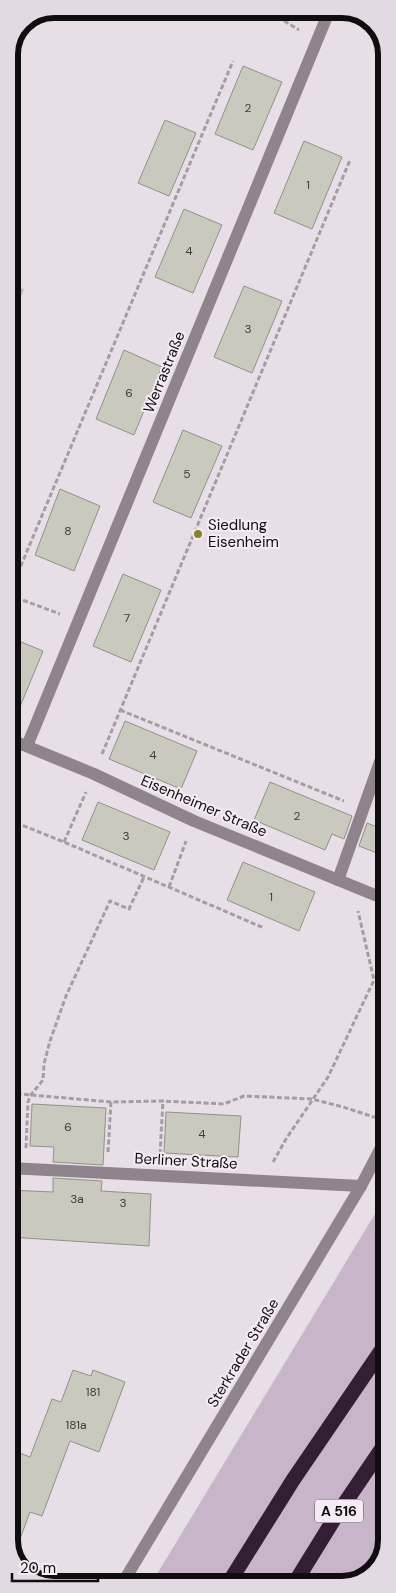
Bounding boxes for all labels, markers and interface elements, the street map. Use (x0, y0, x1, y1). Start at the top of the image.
house number: 2 (245, 100, 252, 116)
house number: 1 (306, 177, 310, 193)
house number: 4 (185, 243, 193, 259)
house number: 3 (244, 321, 252, 337)
street label: Werrastraße (139, 328, 189, 416)
house number: 6 (125, 385, 133, 401)
house number: 5 (183, 466, 191, 482)
place label: Siedlung Eisenheim (208, 515, 279, 552)
house number: 8 (64, 523, 72, 539)
marker: Siedlung Eisenheim (192, 528, 204, 540)
house number: 7 (124, 610, 130, 626)
house number: 4 (149, 747, 157, 763)
street label: Eisenheimer Straße (138, 770, 270, 842)
house number: 2 (294, 808, 301, 824)
house number: 3 (122, 828, 130, 844)
house number: 1 (269, 889, 273, 905)
house number: 6 (64, 1119, 72, 1135)
house number: 4 (198, 1126, 206, 1142)
street label: Berliner Straße (134, 1148, 238, 1174)
house number: 3a (70, 1191, 84, 1207)
house number: 3 (119, 1195, 127, 1211)
street label: Sterkrader Straße (203, 1295, 283, 1411)
house number: 181 (86, 1384, 100, 1400)
house number: 181a (65, 1417, 87, 1433)
road number: A 516 (315, 1500, 363, 1522)
scale bar (12, 1550, 99, 1582)
text: 20 m (20, 1558, 56, 1578)

